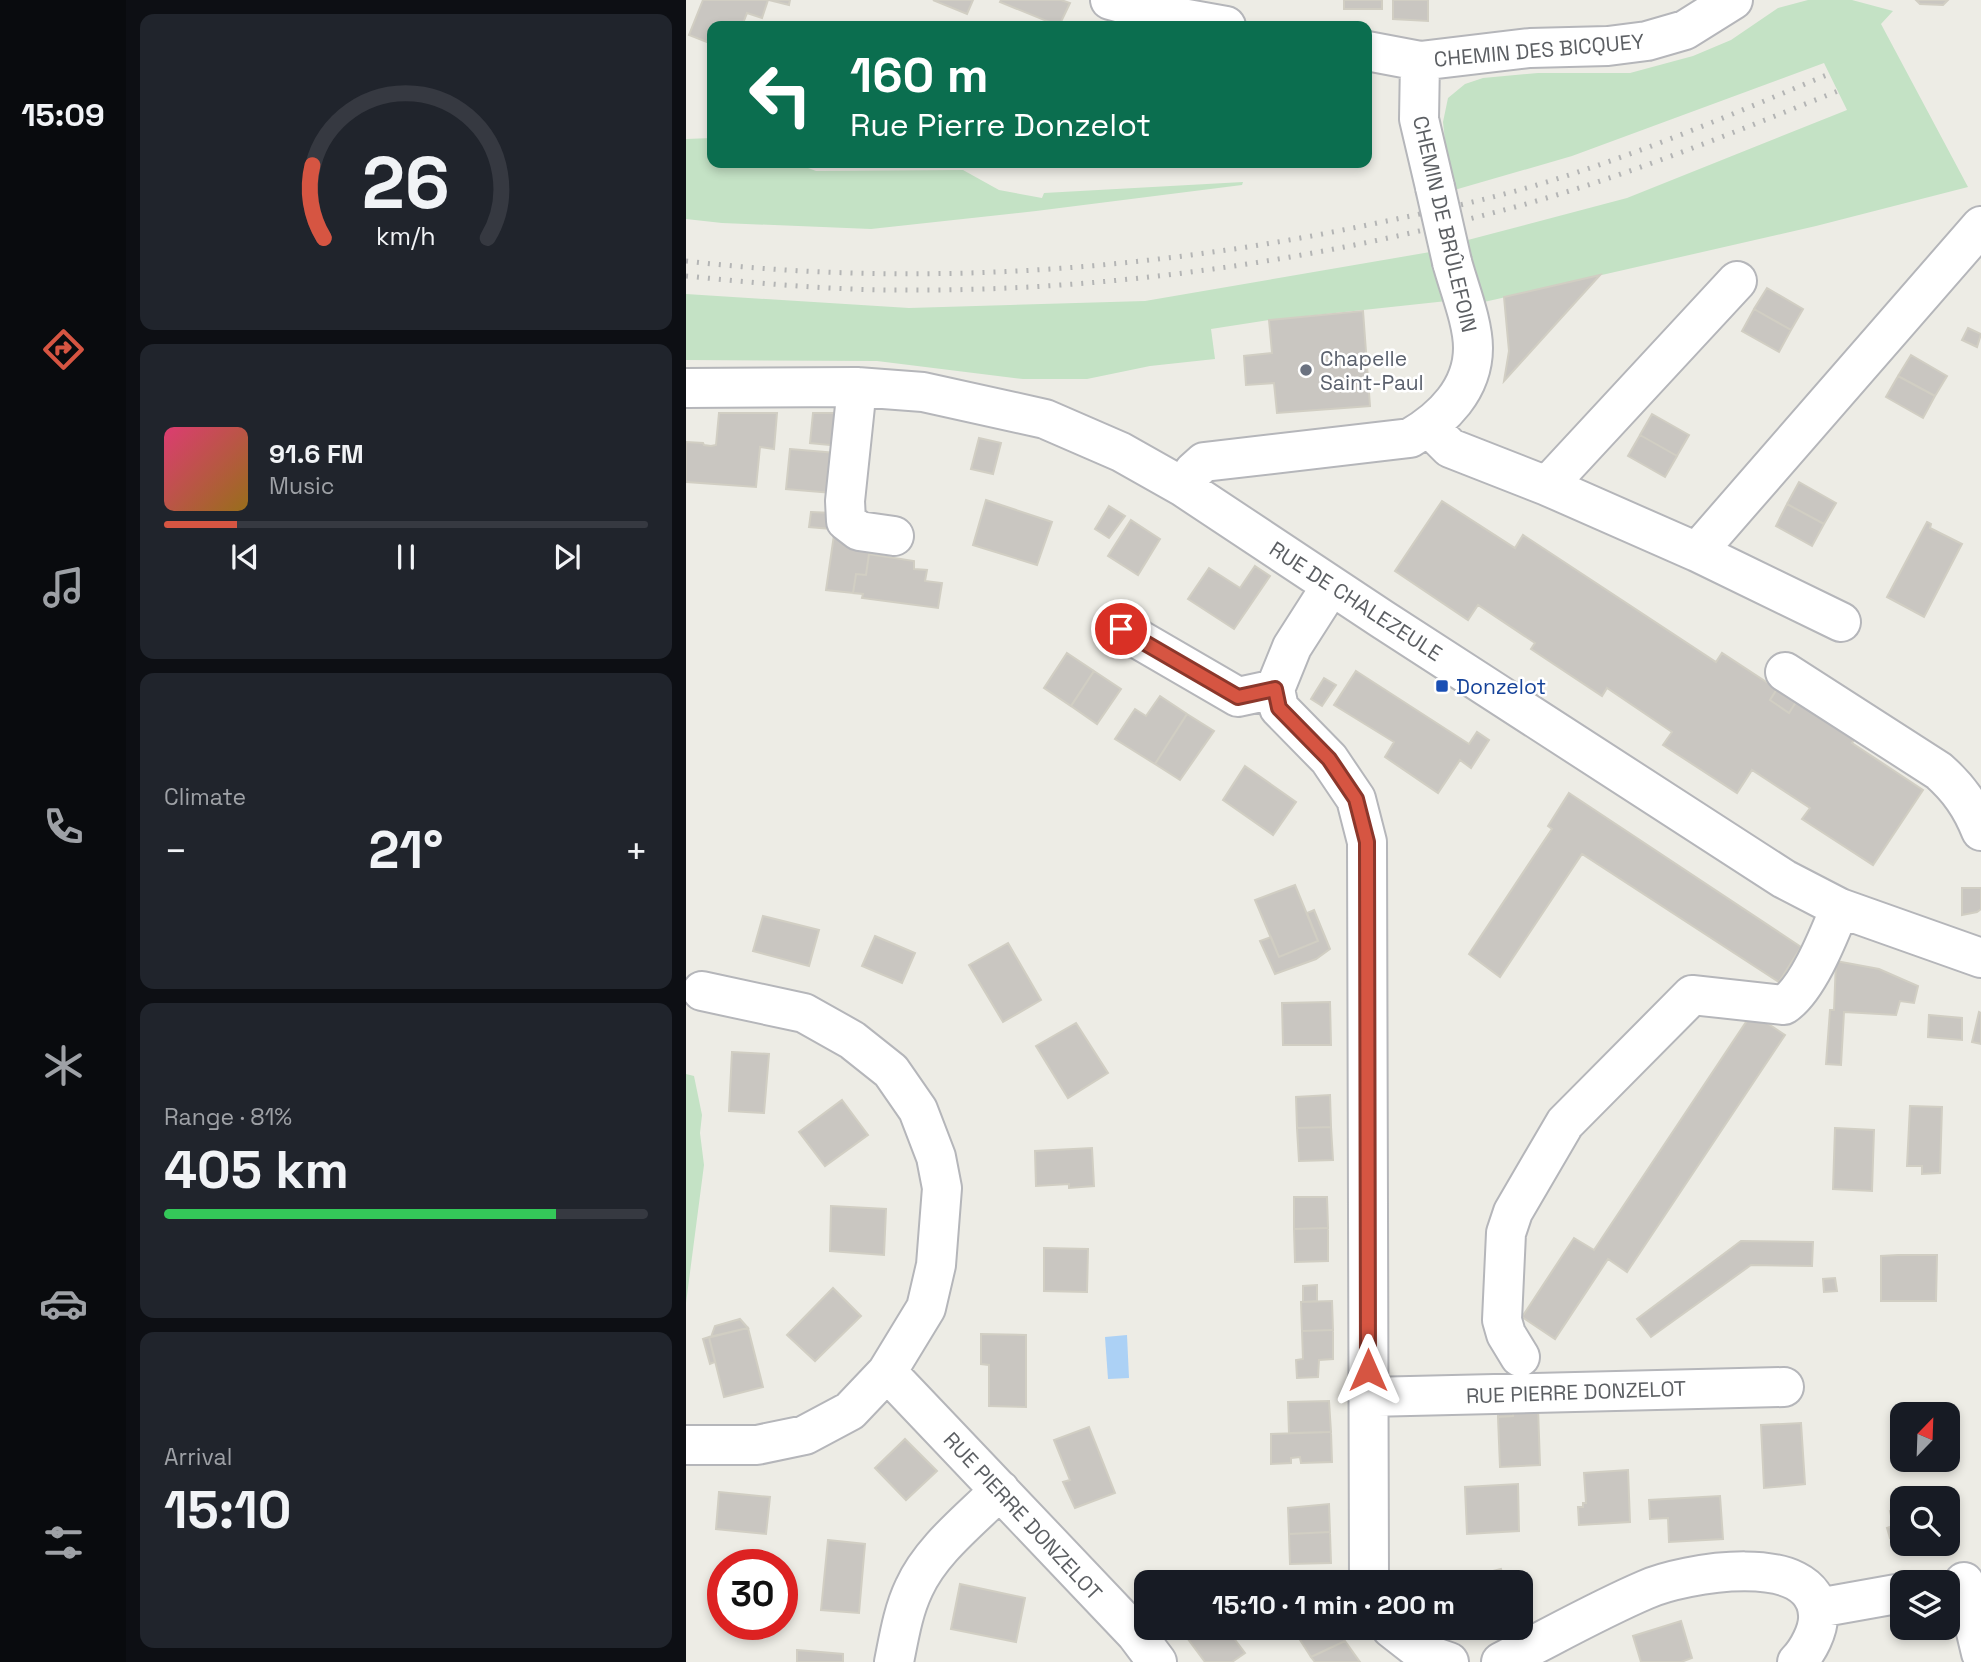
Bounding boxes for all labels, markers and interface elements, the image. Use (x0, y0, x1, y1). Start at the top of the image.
street label: CHEMIN DES BICQUEY (1433, 27, 1645, 73)
text: 160 m (850, 44, 988, 106)
icon: left (735, 49, 826, 140)
text: 15:09 (21, 95, 105, 135)
text: Rue Pierre Donzelot (850, 105, 1151, 145)
street label: CHEMIN DE BRÛLEFOIN (1407, 113, 1483, 335)
text: 26 (362, 136, 450, 229)
text: km/h (376, 220, 436, 252)
icon: directions (39, 325, 88, 374)
place label: Chapelle Saint-Paul (1320, 345, 1424, 396)
marker: Chapelle Saint-Paul (1298, 362, 1314, 378)
text: 91.6 FM (269, 437, 364, 471)
text: Music (269, 471, 334, 501)
street label: RUE DE CHALEZEULE (1265, 535, 1447, 667)
icon: previous (226, 538, 264, 576)
icon: pause (387, 538, 425, 576)
icon: next (548, 538, 586, 576)
icon: music (39, 563, 88, 612)
pin (1091, 599, 1151, 659)
icon: arrive (1102, 610, 1140, 648)
place label: Donzelot (1456, 673, 1546, 700)
marker: Donzelot (1434, 678, 1450, 694)
text: Climate (164, 782, 246, 812)
icon: phone (39, 802, 88, 851)
text: 21° (369, 817, 443, 883)
text: − (164, 827, 188, 875)
text: + (624, 827, 648, 875)
icon: climate (39, 1041, 88, 1090)
text: Range · 81% (164, 1102, 292, 1132)
text: 405 km (164, 1137, 349, 1203)
icon: car (39, 1279, 88, 1328)
position arrow (1331, 1333, 1405, 1407)
street label: RUE PIERRE DONZELOT (1465, 1375, 1687, 1409)
north arrow (1890, 1402, 1960, 1472)
map controls (1890, 1402, 1960, 1640)
street label: RUE PIERRE DONZELOT (938, 1426, 1108, 1606)
text: Arrival (164, 1442, 232, 1472)
text: 15:10 (164, 1477, 291, 1543)
button: search (1890, 1486, 1960, 1556)
icon: filters (39, 1518, 88, 1567)
speed limit sign: 30 (707, 1549, 798, 1640)
button: layers (1890, 1570, 1960, 1640)
text: 15:10 · 1 min · 200 m (1212, 1588, 1455, 1622)

